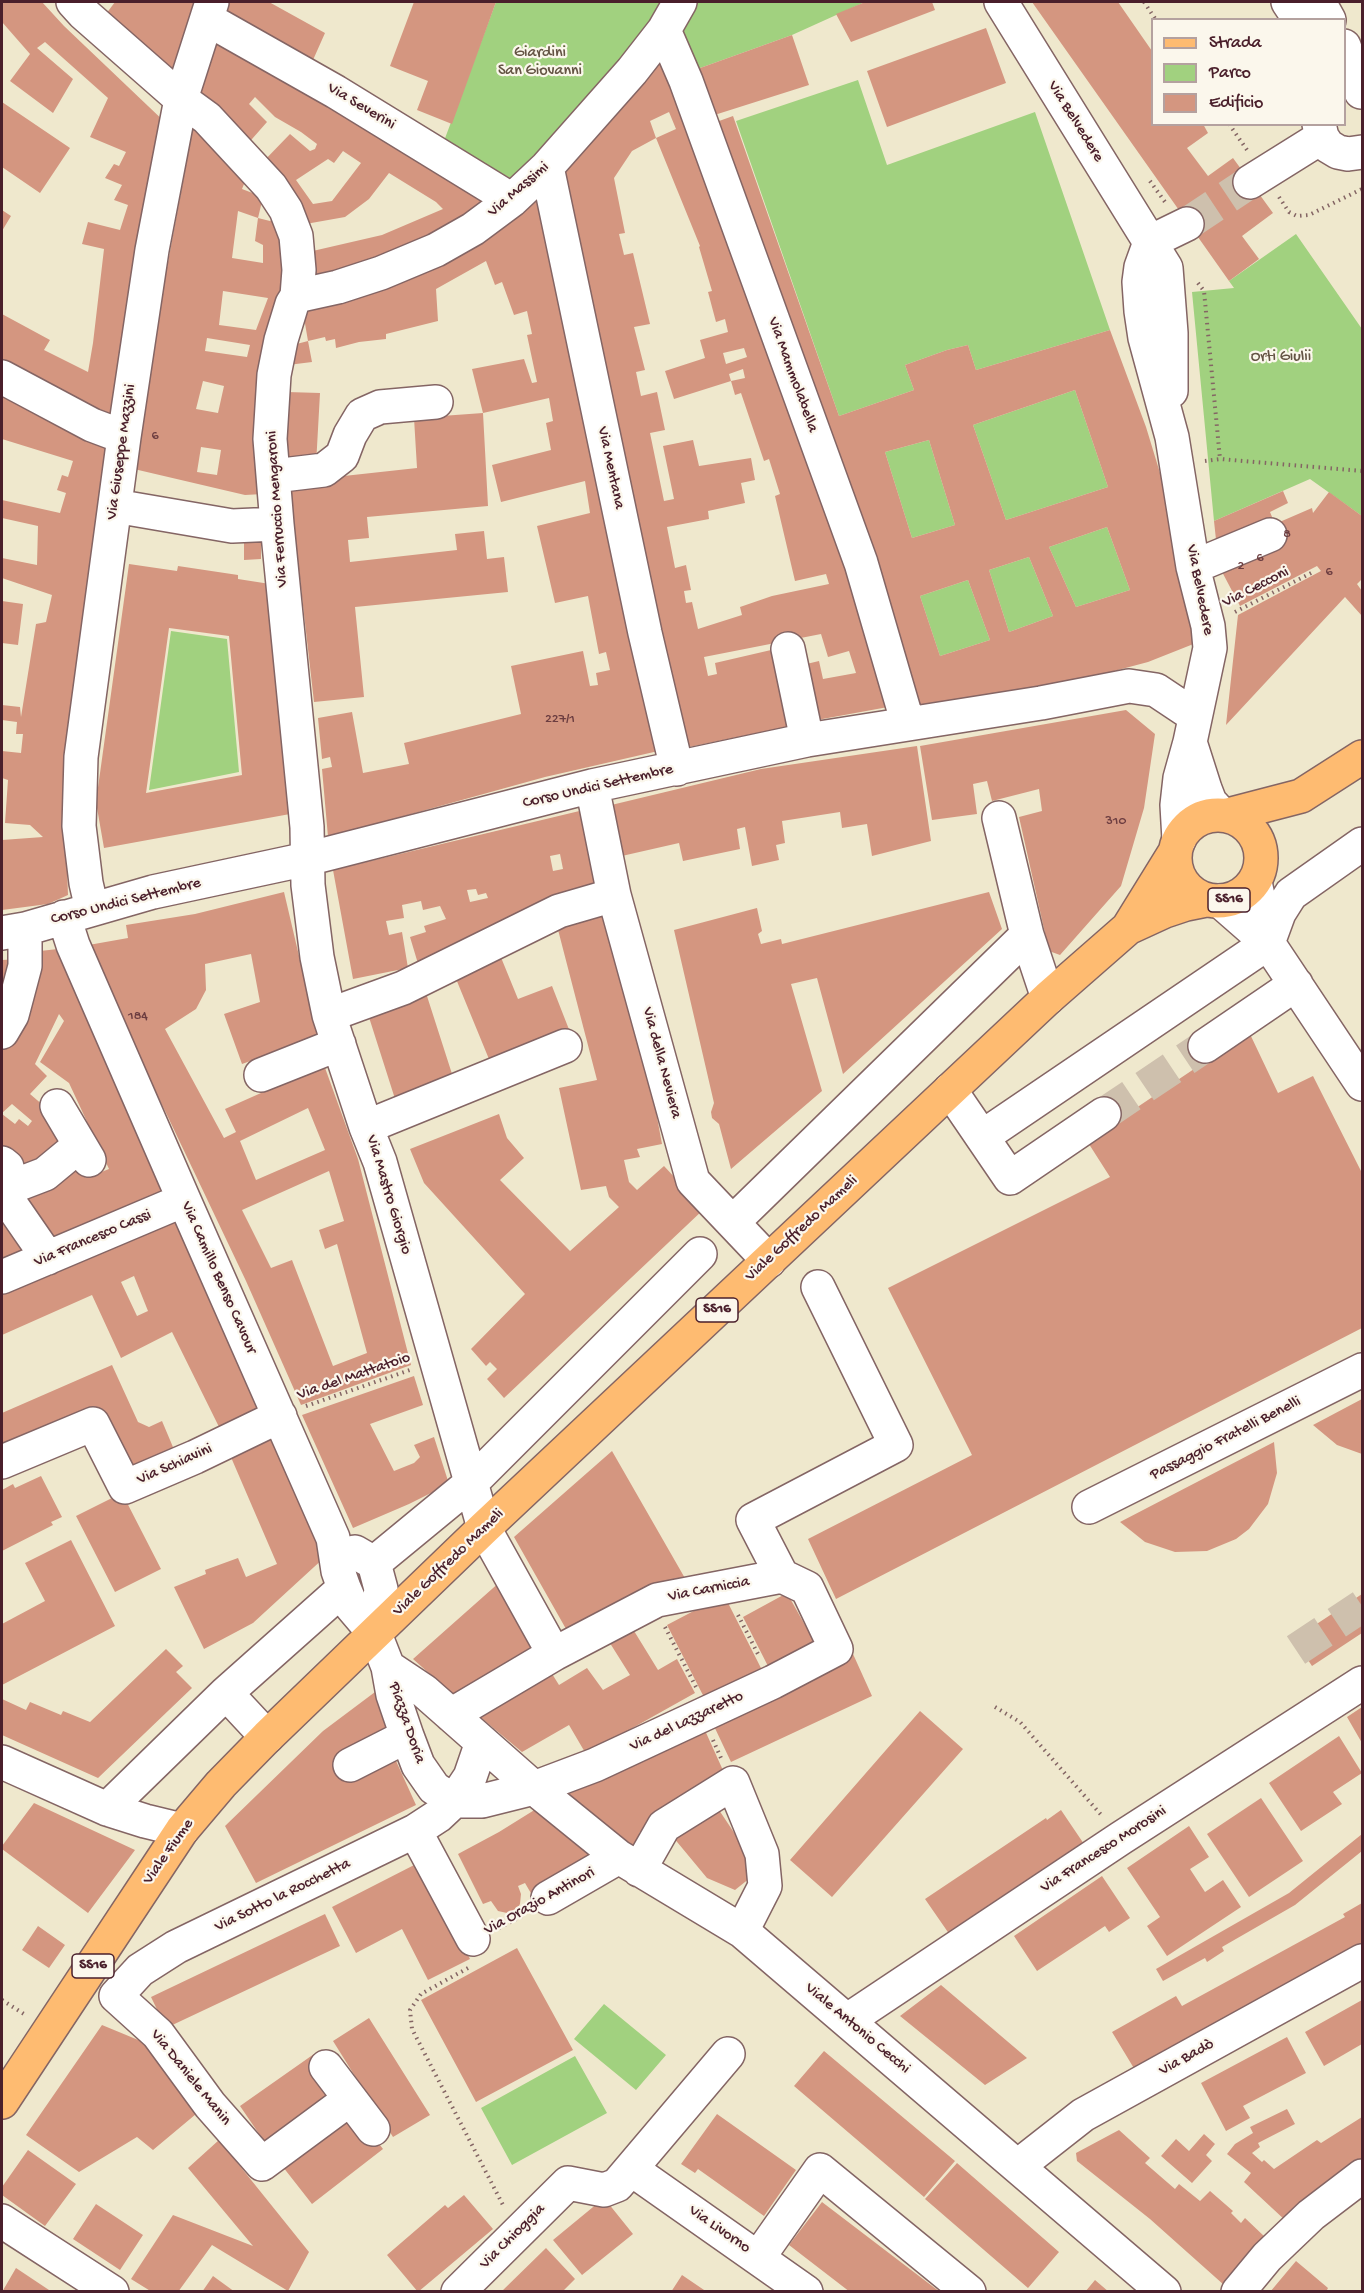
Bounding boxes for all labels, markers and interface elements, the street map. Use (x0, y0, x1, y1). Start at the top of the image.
legend (1151, 18, 1346, 126)
text: Strada (1209, 33, 1262, 54)
park label: Giardini San Giovanni (498, 44, 582, 82)
text: Parco (1209, 63, 1251, 84)
street label: Via Belvedere (1043, 78, 1107, 166)
street label: Via Severini (323, 79, 399, 135)
text: Edificio (1209, 93, 1263, 114)
street label: Via Massimi (484, 158, 554, 222)
street label: Via Mammolabella (762, 315, 822, 435)
park label: Orti Giulii (1251, 348, 1311, 368)
street label: Via Giuseppe Mazzini (103, 383, 141, 521)
street label: Via Mentana (592, 425, 628, 511)
house number: 6 (151, 429, 159, 445)
street label: Via Ferruccio Mengaroni (263, 430, 293, 588)
house number: 8 (1283, 527, 1291, 543)
street label: Via Belvedere (1181, 543, 1217, 637)
house number: 6 (1256, 551, 1264, 567)
house number: 2 (1238, 559, 1244, 575)
street label: Via Cecconi (1219, 563, 1293, 613)
house number: 6 (1325, 565, 1333, 581)
house number: 227/1 (545, 712, 575, 728)
street label: Corso Undici Settembre (521, 760, 675, 814)
house number: 310 (1106, 814, 1126, 830)
street label: Corso Undici Settembre (49, 874, 203, 930)
road number: SS16 (1208, 888, 1250, 912)
street label: Via della Neviera (637, 1005, 685, 1121)
house number: 184 (128, 1009, 148, 1025)
street label: Via Mastro Giorgio (361, 1133, 415, 1257)
street label: Viale Goffredo Mameli (742, 1172, 862, 1286)
street label: Via Camillo Benso Cavour (176, 1199, 260, 1357)
street label: Via Francesco Cassi (32, 1206, 154, 1272)
road number: SS16 (696, 1298, 738, 1322)
street label: Via del Mattatoio (295, 1349, 413, 1405)
street label: Passaggio Fratelli Benelli (1147, 1393, 1305, 1485)
street label: Via Schiavini (134, 1440, 216, 1490)
street label: Viale Goffredo Mameli (389, 1505, 509, 1621)
street label: Via Carniccia (667, 1573, 751, 1607)
street label: Piazza Doria (383, 1680, 429, 1766)
street label: Via del Lazzaretto (627, 1687, 747, 1757)
street label: Via Francesco Morosini (1037, 1802, 1171, 1898)
street label: Viale Fiume (139, 1816, 199, 1888)
street label: Via Sotto la Rocchetta (212, 1855, 354, 1937)
street label: Via Orazio Antinori (481, 1864, 599, 1940)
road number: SS16 (72, 1954, 114, 1978)
street label: Viale Antonio Cecchi (800, 1979, 914, 2079)
street label: Via Daniele Manin (145, 2026, 235, 2130)
street label: Via Badò (1156, 2035, 1218, 2081)
street label: Via Chioggia (476, 2200, 550, 2274)
street label: Via Livorno (684, 2202, 754, 2258)

